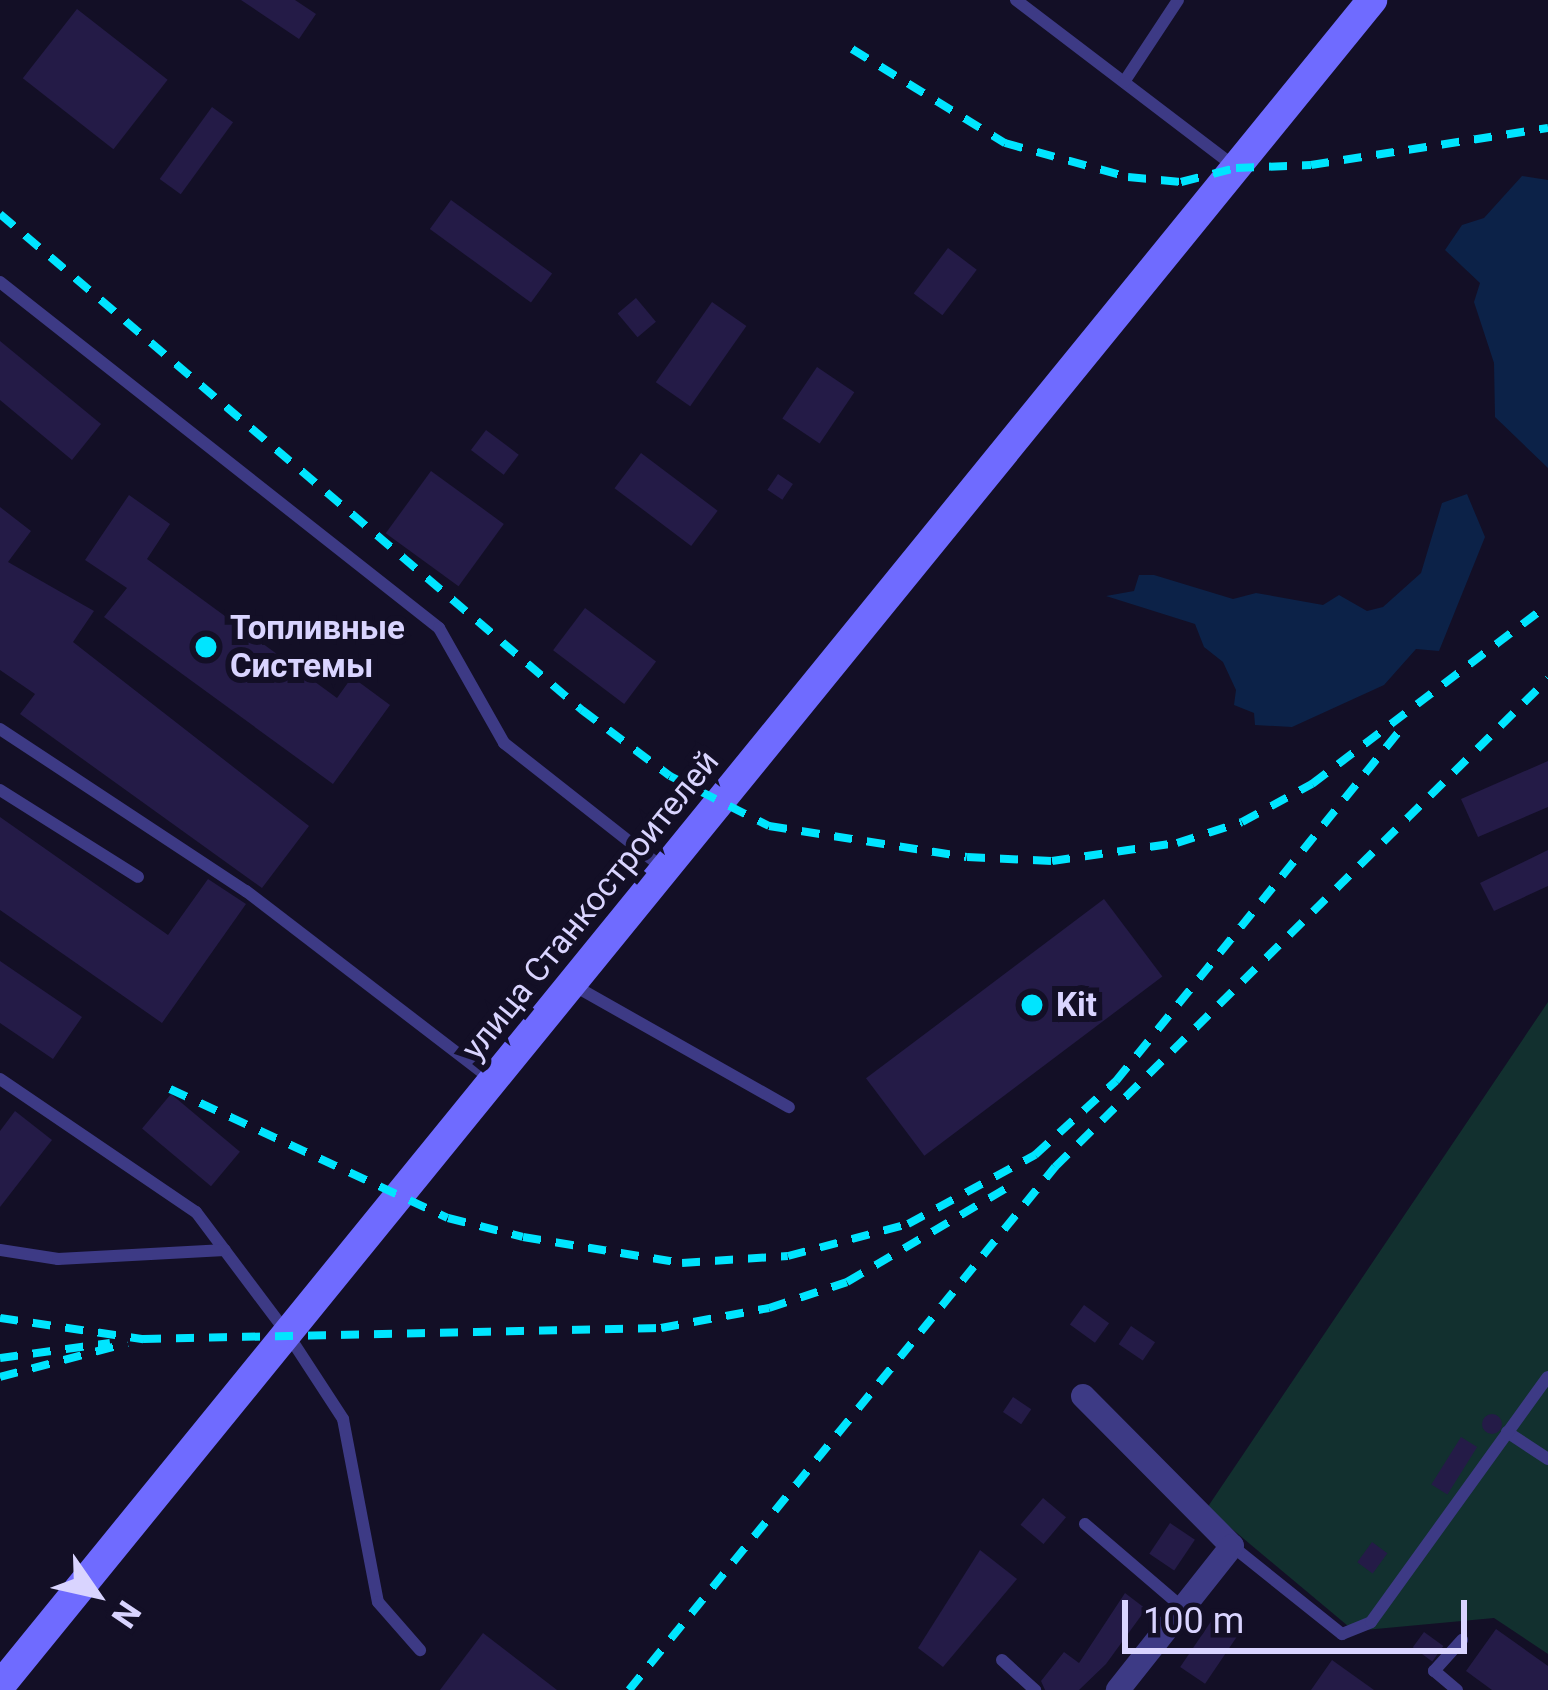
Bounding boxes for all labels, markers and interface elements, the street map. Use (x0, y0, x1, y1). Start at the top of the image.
place label: Топливные Системы (230, 608, 405, 686)
marker: Топливные Системы (193, 634, 219, 660)
street label: улица Станкостроителей (453, 742, 727, 1068)
place label: Kit (1056, 985, 1097, 1025)
marker: Kit (1019, 992, 1045, 1018)
north arrow (36, 1534, 156, 1654)
scale bar (1128, 1576, 1473, 1650)
text: N (104, 1594, 149, 1635)
text: 100 m (1143, 1600, 1244, 1642)

